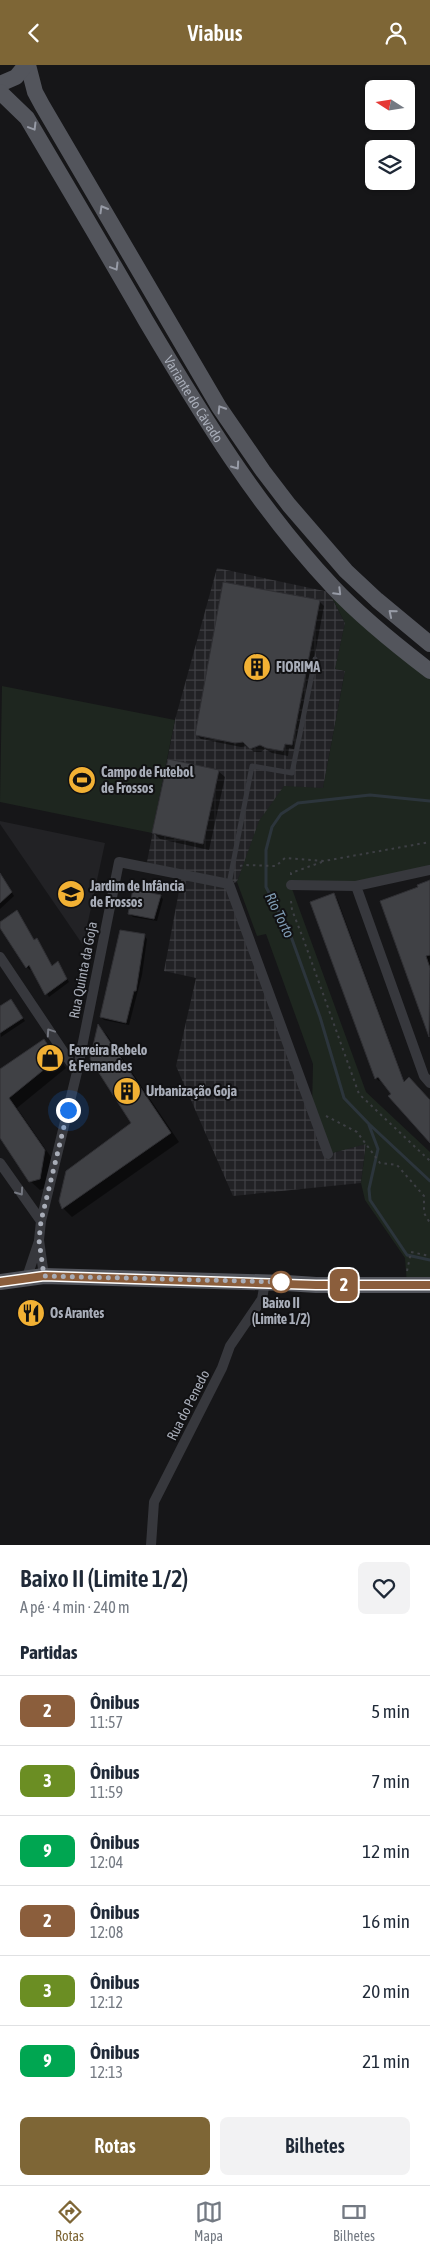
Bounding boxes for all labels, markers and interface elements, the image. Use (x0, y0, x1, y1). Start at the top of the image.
icon: back (20, 19, 48, 47)
icon: person (382, 19, 410, 47)
text: Viabus (188, 20, 242, 46)
north arrow (365, 80, 415, 130)
map controls (365, 80, 415, 190)
one-way arrow (26, 122, 36, 131)
button: layers (365, 140, 415, 190)
one-way arrow (99, 205, 109, 214)
one-way arrow (109, 262, 119, 271)
street label: Variante do Cávado (161, 353, 227, 445)
one-way arrow (217, 405, 227, 414)
one-way arrow (230, 460, 239, 470)
one-way arrow (332, 586, 341, 595)
one-way arrow (389, 610, 398, 618)
building icon: FIORIMA (242, 652, 272, 682)
place label: FIORIMA (276, 659, 320, 675)
place label: Campo de Futebol de Frossos (101, 764, 194, 796)
sports icon: Campo de Futebol de Frossos (67, 765, 97, 795)
place label: Jardim de Infância de Frossos (89, 878, 185, 910)
school or university icon: Jardim de Infância de Frossos (56, 879, 86, 909)
water label: Rio Torto (262, 890, 298, 940)
street label: Rua Quinta da Goja (66, 920, 100, 1020)
one-way arrow (47, 1028, 56, 1038)
place label: Ferreira Rebelo & Fernandes (69, 1042, 148, 1074)
shop icon: Ferreira Rebelo & Fernandes (35, 1043, 65, 1073)
building icon: Urbanização Goja (112, 1076, 142, 1106)
place label: Urbanização Goja (146, 1083, 238, 1099)
your location (56, 1098, 81, 1123)
one-way arrow (14, 1186, 23, 1196)
line badge: 2 (328, 1269, 360, 1301)
marker: Baixo II (Limite 1/2) (270, 1271, 292, 1293)
text: 2 (340, 1274, 348, 1295)
place label: Baixo II (Limite 1/2) (252, 1295, 310, 1327)
restaurant icon: Os Arantes (16, 1298, 46, 1328)
place label: Os Arantes (50, 1305, 104, 1321)
street label: Rua do Penedo (163, 1367, 213, 1443)
button: heart (358, 1562, 410, 1614)
text: Baixo II (Limite 1/2) (20, 1565, 188, 1592)
text: A pé · 4 min · 240 m (20, 1598, 129, 1616)
text: Partidas (20, 1641, 78, 1663)
text: Ônibus (90, 1691, 140, 1713)
text: 2 (43, 1700, 52, 1721)
text: 5 min (371, 1700, 410, 1722)
text: 11:57 (90, 1713, 123, 1731)
text: Ônibus (90, 1761, 140, 1783)
text: 3 (43, 1770, 52, 1791)
text: 7 min (371, 1770, 410, 1792)
text: 11:59 (90, 1783, 123, 1801)
text: Ônibus (90, 1831, 140, 1853)
text: 9 (43, 1840, 52, 1861)
text: 12 min (362, 1840, 410, 1862)
text: 12:04 (90, 1853, 123, 1871)
text: Ônibus (90, 1901, 140, 1923)
text: 2 (43, 1910, 52, 1931)
text: 16 min (362, 1910, 410, 1932)
text: 12:08 (90, 1923, 123, 1941)
text: Ônibus (90, 1971, 140, 1993)
text: 3 (43, 1980, 52, 2001)
text: 20 min (362, 1980, 410, 2002)
text: 12:12 (90, 1993, 123, 2011)
text: Ônibus (90, 2041, 140, 2063)
text: 9 (43, 2050, 52, 2071)
text: 21 min (362, 2050, 410, 2072)
text: 12:13 (90, 2063, 123, 2081)
button: Rotas (20, 2117, 210, 2175)
button: Bilhetes (220, 2117, 410, 2175)
tab: Rotas (55, 2198, 84, 2244)
tab: Mapa (194, 2198, 223, 2244)
tab: Bilhetes (333, 2198, 375, 2244)

